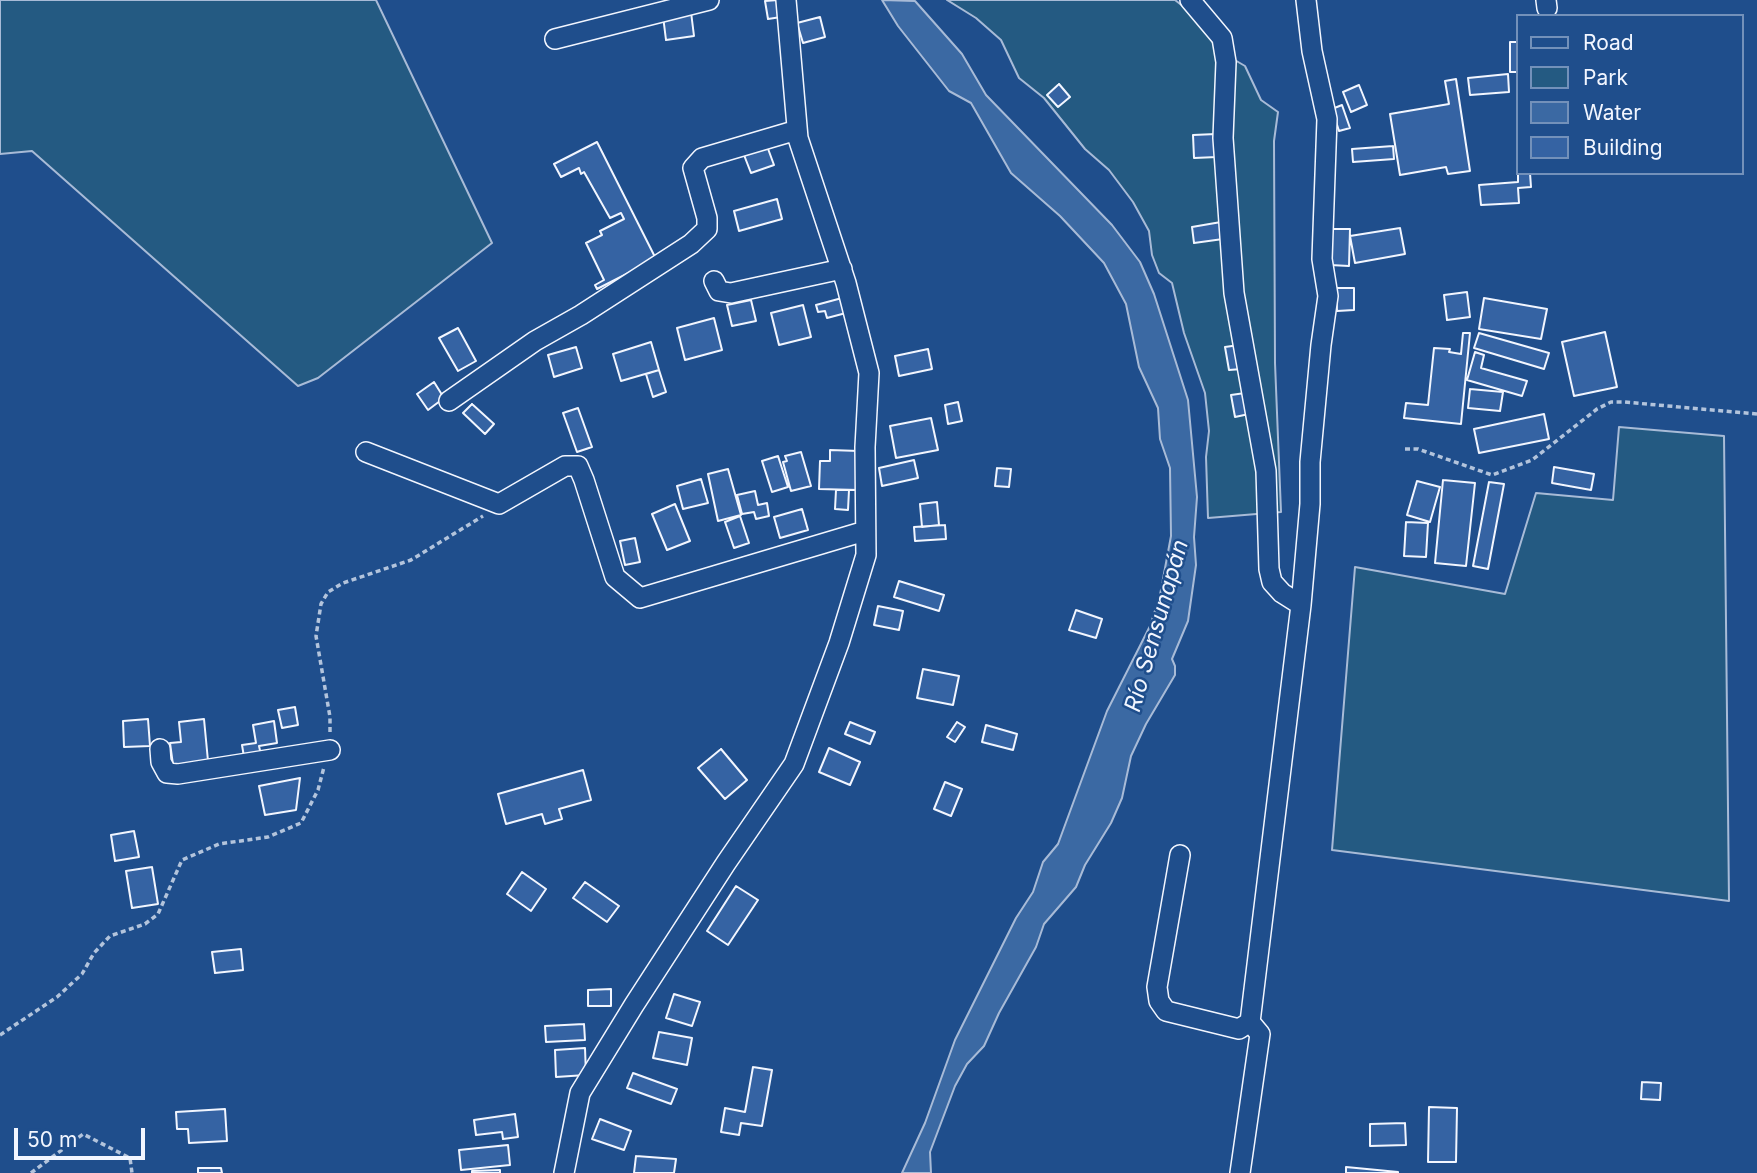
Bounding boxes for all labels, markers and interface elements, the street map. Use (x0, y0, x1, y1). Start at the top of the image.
legend (1516, 14, 1743, 175)
text: Road (1583, 30, 1634, 55)
text: Park (1583, 65, 1628, 90)
text: Water (1583, 100, 1641, 125)
text: Building (1583, 135, 1663, 160)
water label: Río Sensunapán (1119, 537, 1195, 715)
scale bar (18, 1114, 149, 1158)
text: 50 m (27, 1127, 77, 1152)

